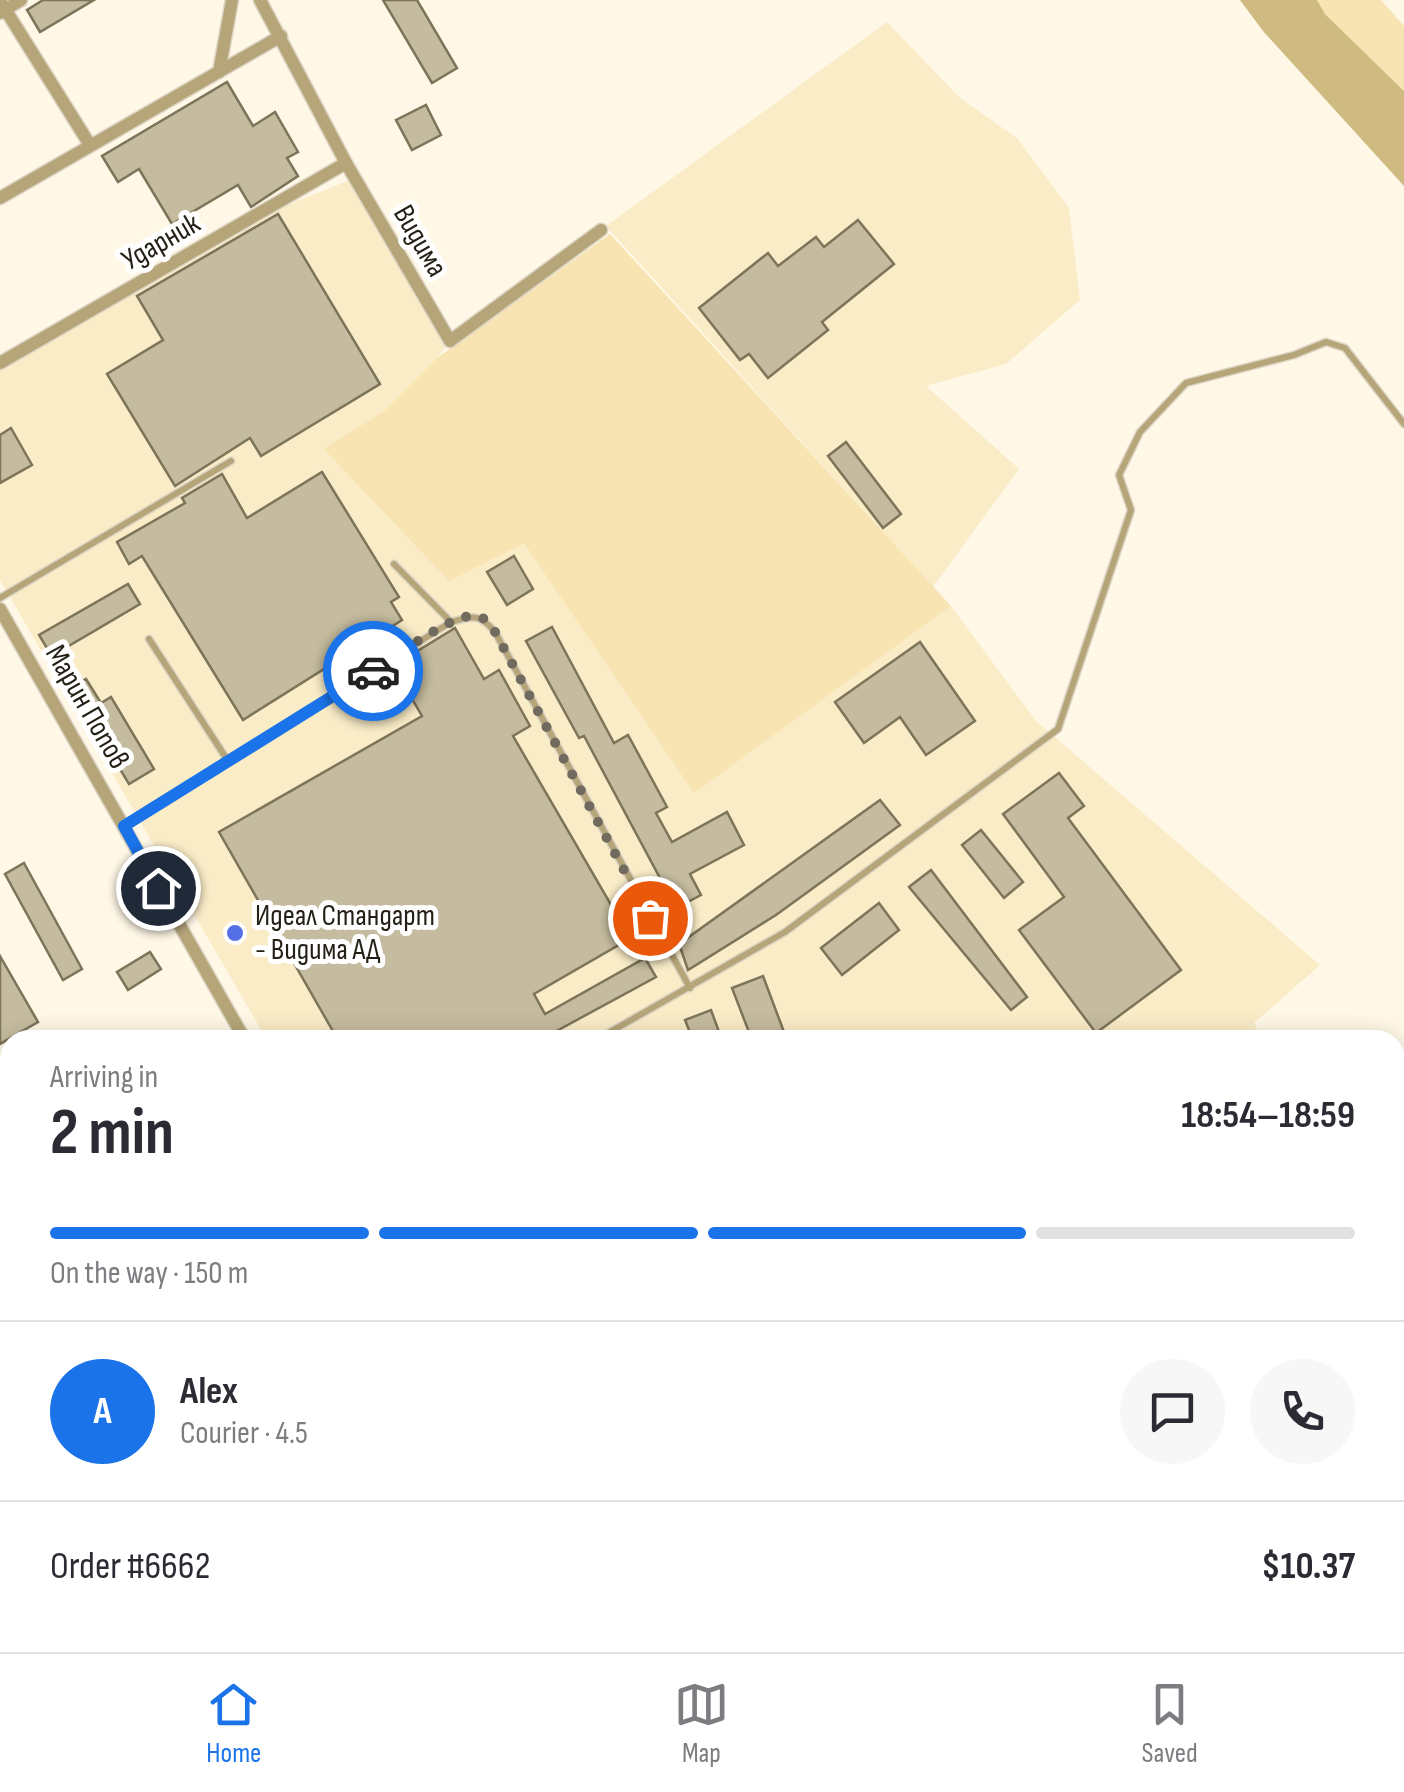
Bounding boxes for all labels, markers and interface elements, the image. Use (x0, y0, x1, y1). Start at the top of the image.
street label: Видима (385, 199, 455, 283)
street label: Ударник (116, 205, 207, 279)
courier (323, 621, 423, 721)
street label: Марин Попов (37, 639, 137, 775)
icon: car (346, 644, 401, 699)
pin (116, 846, 201, 931)
icon: home (131, 861, 186, 916)
pin (608, 876, 693, 961)
icon: bag (623, 891, 678, 946)
place label: Идеал Стандарт - Видима АД (255, 898, 435, 968)
marker: Идеал Стандарт - Видима АД (224, 922, 246, 944)
text: Arriving in (50, 1058, 158, 1097)
text: 18:54–18:59 (1181, 1093, 1355, 1138)
text: 2 min (50, 1095, 174, 1173)
text: On the way · 150 m (50, 1254, 248, 1293)
button: chat (1120, 1359, 1225, 1464)
button: phone (1250, 1359, 1355, 1464)
text: Alex (180, 1369, 238, 1414)
text: A (93, 1389, 112, 1434)
text: Courier · 4.5 (180, 1414, 308, 1453)
text: Order #6662 (50, 1544, 210, 1589)
text: $10.37 (1261, 1544, 1355, 1589)
tab: Home (206, 1677, 261, 1770)
tab: Map (674, 1677, 729, 1770)
tab: Saved (1142, 1677, 1198, 1770)

